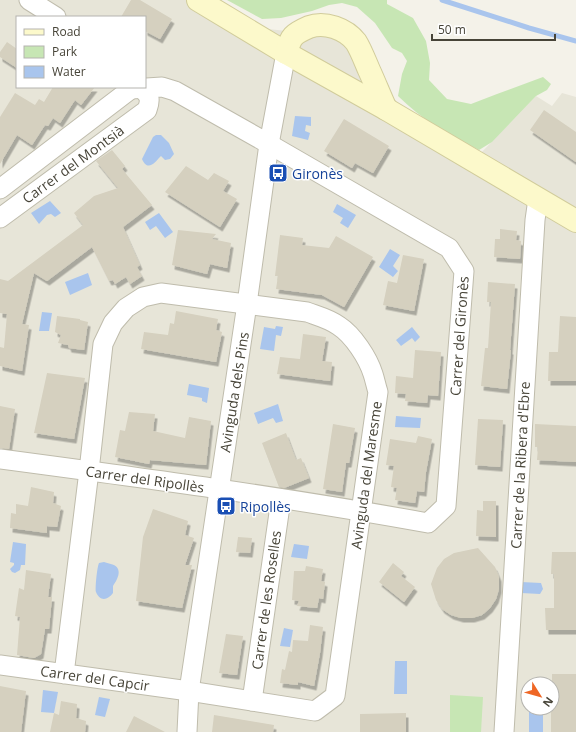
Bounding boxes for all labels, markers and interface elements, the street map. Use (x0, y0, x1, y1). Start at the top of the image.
legend (16, 16, 146, 88)
scale bar (432, 16, 555, 42)
text: 50 m (438, 21, 466, 38)
text: Road (52, 23, 81, 40)
text: Park (52, 43, 78, 60)
text: Water (52, 63, 86, 80)
street label: Carrer del Montsià (18, 121, 128, 207)
bus stop icon: Gironès (267, 162, 289, 184)
place label: Gironès (292, 164, 343, 183)
street label: Carrer del Gironès (445, 275, 473, 396)
street label: Avinguda dels Pins (215, 330, 253, 454)
street label: Carrer de la Ribera d'Ebre (506, 381, 534, 549)
street label: Avinguda del Maresme (346, 400, 386, 550)
street label: Carrer del Ripollès (84, 461, 206, 497)
bus stop icon: Ripollès (215, 495, 237, 517)
place label: Ripollès (240, 497, 291, 516)
street label: Carrer de les Roselles (247, 529, 285, 671)
street label: Carrer del Capcir (39, 661, 151, 695)
north arrow (520, 676, 560, 716)
text: N (540, 694, 557, 710)

